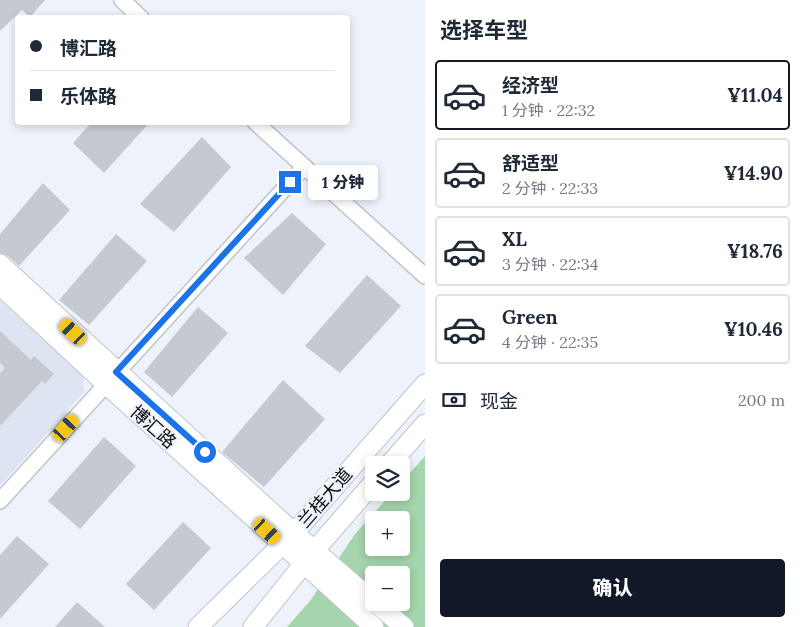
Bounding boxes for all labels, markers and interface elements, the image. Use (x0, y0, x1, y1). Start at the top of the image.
text: 选择车型 (440, 16, 528, 44)
text: 博汇路 (60, 36, 117, 60)
icon: car (442, 73, 487, 118)
text: 经济型 (502, 73, 559, 97)
text: ¥11.04 (727, 83, 783, 107)
text: 乐体路 (60, 84, 117, 108)
text: 1 分钟 · 22:32 (502, 100, 595, 120)
icon: car (442, 151, 487, 196)
text: 舒适型 (502, 151, 559, 175)
text: ¥14.90 (724, 161, 783, 185)
callout: 1 分钟 (308, 164, 378, 200)
route end (279, 171, 301, 193)
text: 1 分钟 (322, 172, 364, 192)
text: 2 分钟 · 22:33 (502, 178, 598, 198)
text: XL (502, 227, 527, 251)
icon: car (442, 229, 487, 274)
text: ¥18.76 (727, 239, 783, 263)
text: 3 分钟 · 22:34 (502, 254, 598, 274)
text: Green (502, 305, 558, 329)
icon: car (442, 307, 487, 352)
car (56, 316, 89, 348)
text: ¥10.46 (724, 317, 783, 341)
text: 4 分钟 · 22:35 (502, 332, 598, 352)
icon: cash (440, 386, 468, 414)
text: 现金 (480, 389, 518, 413)
text: 200 m (738, 390, 785, 410)
street label: 博汇路 (126, 400, 181, 453)
car (50, 412, 81, 444)
route start (194, 441, 216, 463)
map controls (365, 456, 410, 611)
button: layers (365, 456, 410, 501)
street label: 兰桂大道 (292, 463, 357, 532)
button: + (365, 511, 410, 556)
car (250, 515, 283, 547)
button: 确认 (440, 559, 785, 617)
button: − (365, 566, 410, 611)

